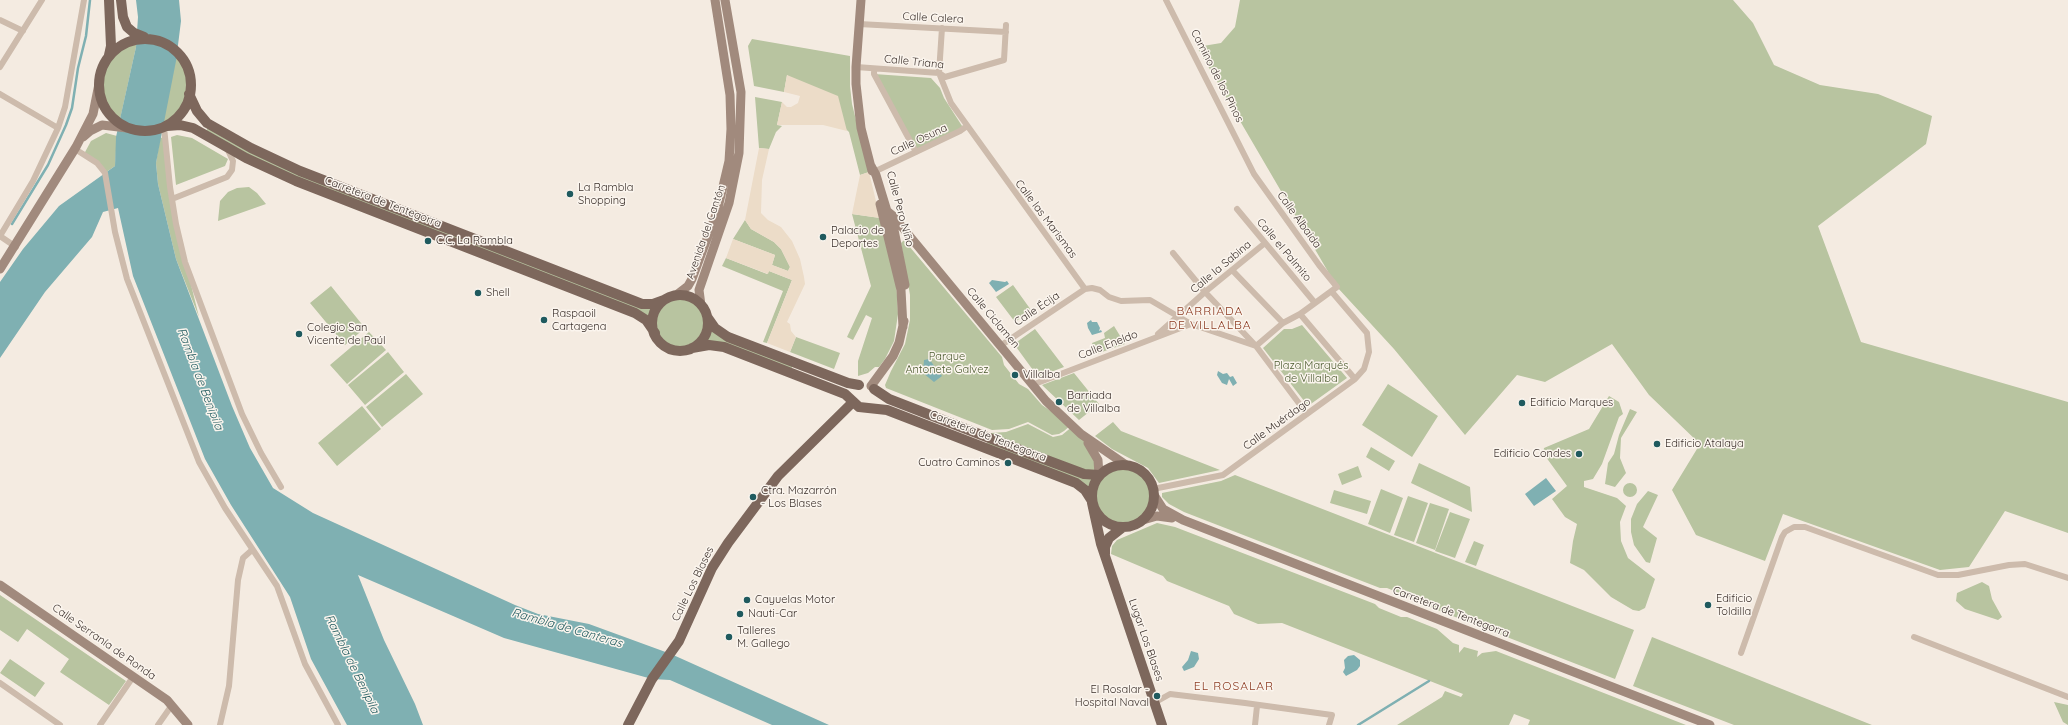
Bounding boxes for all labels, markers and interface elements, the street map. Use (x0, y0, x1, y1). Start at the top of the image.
street label: Calle Calera (902, 10, 964, 26)
street label: Camino de los Pinos (1188, 27, 1246, 125)
street label: Calle Triana (883, 52, 945, 72)
street label: Calle Osuna (889, 121, 949, 159)
street label: Calle Pero Niño (884, 170, 916, 248)
street label: Carretera de Tentegorra (323, 174, 443, 230)
street label: Calle las Marismas (1012, 177, 1080, 261)
place label: La Rambla Shopping (578, 181, 633, 207)
street label: Avenida del Cantón (684, 183, 728, 281)
marker: La Rambla Shopping (565, 189, 575, 199)
street label: Calle Albaida (1274, 189, 1324, 251)
street label: Calle el Palmito (1254, 216, 1314, 284)
place label: Palacio de Deportes (831, 224, 884, 250)
marker: Palacio de Deportes (818, 232, 828, 242)
place label: C.C. La Rambla (436, 234, 513, 248)
marker: C.C. La Rambla (423, 236, 433, 246)
street label: Calle la Sabina (1188, 238, 1254, 296)
street label: Calle Ciclamen (964, 285, 1022, 351)
place label: Shell (486, 286, 510, 300)
marker: Shell (473, 288, 483, 298)
street label: Calle Écija (1012, 289, 1062, 329)
district label: BARRIADA DE VILLALBA (1168, 304, 1252, 332)
place label: Raspaoil Cartagena (552, 307, 606, 333)
marker: Raspaoil Cartagena (539, 315, 549, 325)
place label: Colegio San Vicente de Paúl (307, 321, 386, 347)
water label: Rambla de Benipila (174, 326, 226, 432)
street label: Calle Eneldo (1076, 328, 1140, 362)
marker: Colegio San Vicente de Paúl (294, 329, 304, 339)
park label: Parque Antonete Galvez (905, 350, 989, 376)
park label: Plaza Marqués de Villalba (1274, 359, 1348, 385)
place label: Villalba (1023, 368, 1060, 382)
marker: Villalba (1010, 370, 1020, 380)
place label: Barriada de Villalba (1067, 389, 1120, 415)
street label: Calle Muérdago (1241, 395, 1313, 453)
place label: Edificio Marques (1530, 396, 1613, 410)
marker: Barriada de Villalba (1054, 397, 1064, 407)
marker: Edificio Marques (1517, 398, 1527, 408)
street label: Carretera de Tentegorra (928, 408, 1048, 464)
place label: Edificio Atalaya (1665, 437, 1744, 451)
marker: Edificio Atalaya (1652, 439, 1662, 449)
place label: Edificio Condes (1494, 447, 1571, 461)
marker: Edificio Condes (1574, 449, 1584, 459)
place label: Cuatro Caminos (918, 456, 1000, 470)
marker: Cuatro Caminos (1003, 458, 1013, 468)
place label: Ctra. Mazarrón - Los Blases (761, 484, 837, 510)
marker: Ctra. Mazarrón - Los Blases (748, 492, 758, 502)
street label: Calle Los Blases (669, 544, 717, 624)
street label: Carretera de Tentegorra (1391, 584, 1511, 640)
place label: Edificio Toldilla (1716, 592, 1752, 618)
place label: Cayuelas Motor (755, 593, 835, 607)
marker: Cayuelas Motor (742, 595, 752, 605)
street label: Lugar Los Blases (1126, 597, 1166, 683)
marker: Edificio Toldilla (1703, 600, 1713, 610)
street label: Calle Serranía de Ronda (50, 601, 158, 683)
water label: Rambla de Canteras (510, 605, 624, 651)
place label: Nauti-Car (748, 607, 797, 621)
marker: Nauti-Car (735, 609, 745, 619)
water label: Rambla de Benipila (322, 612, 382, 716)
place label: Talleres M. Gallego (737, 624, 790, 650)
marker: Talleres M. Gallego (724, 632, 734, 642)
district label: EL ROSALAR (1194, 679, 1274, 693)
place label: El Rosalar - Hospital Naval (1075, 683, 1149, 709)
marker: El Rosalar - Hospital Naval (1152, 691, 1162, 701)

